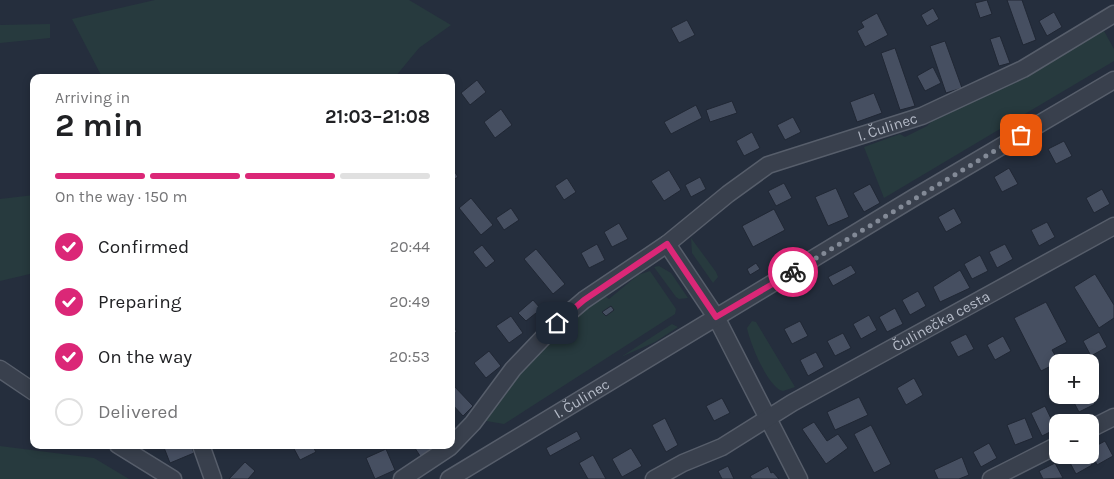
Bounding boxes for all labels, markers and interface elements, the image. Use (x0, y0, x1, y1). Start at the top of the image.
text: Arriving in (55, 88, 130, 107)
text: 21:03–21:08 (325, 106, 430, 128)
text: 2 min (55, 107, 143, 144)
street label: I. Čulinec (855, 109, 920, 145)
pin (1000, 114, 1042, 156)
icon: bag (1007, 121, 1035, 149)
text: On the way · 150 m (55, 187, 187, 206)
icon: check (55, 233, 83, 261)
text: Confirmed (98, 236, 189, 258)
text: 20:44 (390, 237, 430, 256)
courier (768, 247, 818, 297)
icon: bike (779, 258, 807, 286)
street label: Čulinečka cesta (889, 287, 993, 355)
icon: check (55, 288, 83, 316)
text: Preparing (98, 291, 181, 313)
text: 20:49 (389, 292, 430, 311)
pin (536, 302, 578, 344)
icon: home (543, 309, 571, 337)
icon: check (55, 343, 83, 371)
text: On the way (98, 346, 192, 368)
text: 20:53 (389, 347, 430, 366)
map controls (1049, 354, 1099, 464)
button: + (1049, 354, 1099, 404)
street label: I. Čulinec (550, 375, 613, 422)
text: Delivered (98, 401, 178, 423)
button: − (1049, 414, 1099, 464)

